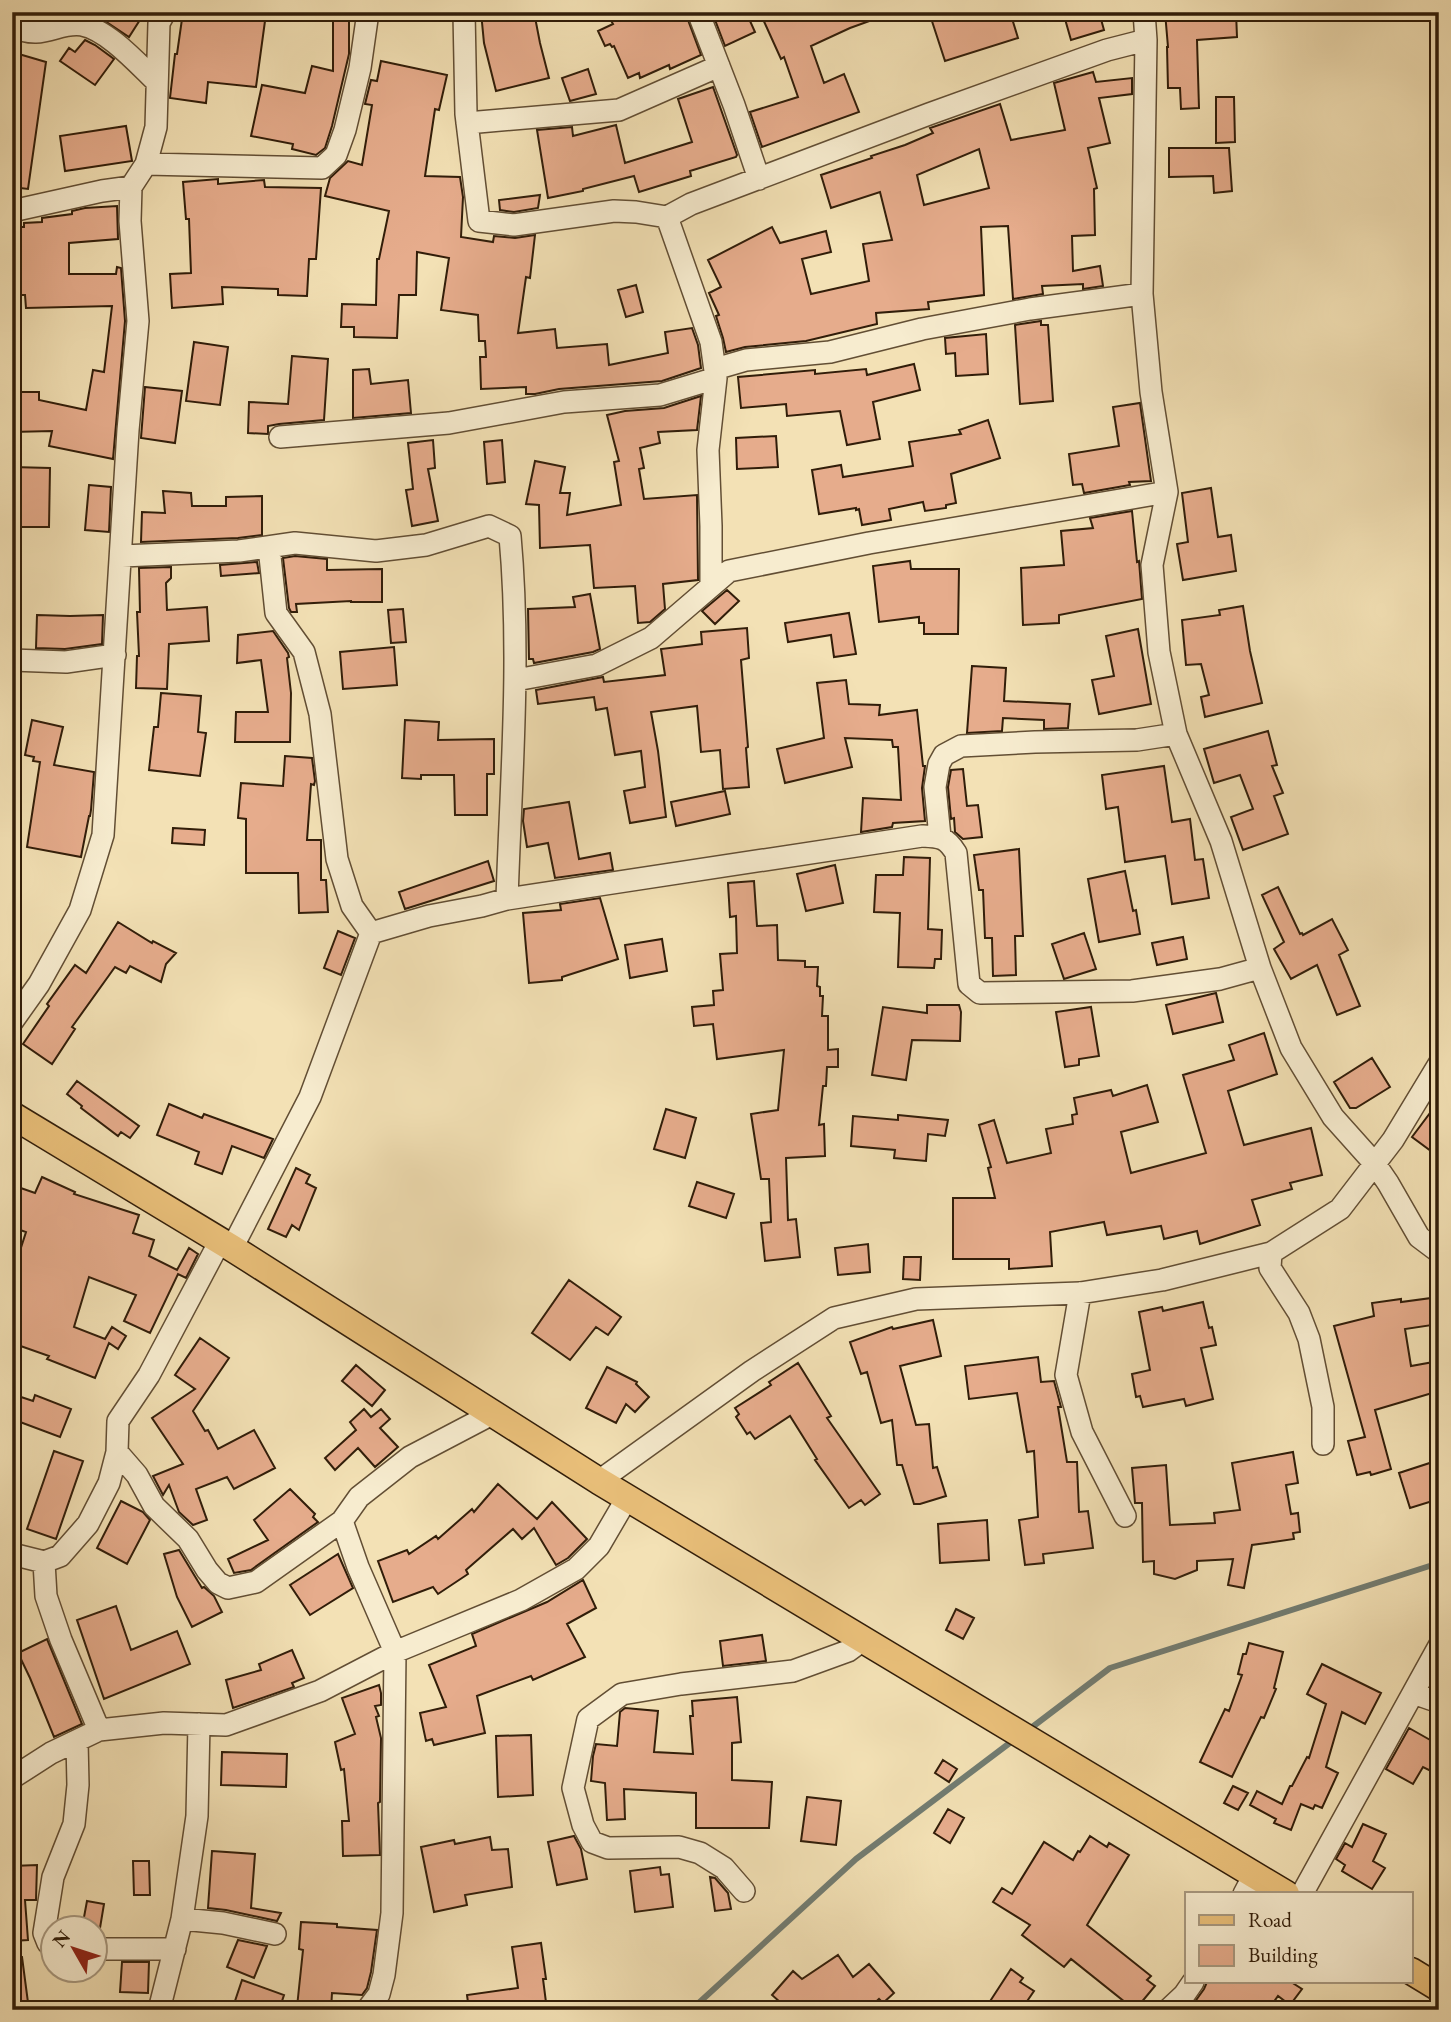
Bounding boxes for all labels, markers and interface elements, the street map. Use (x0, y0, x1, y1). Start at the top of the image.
legend (1185, 1892, 1412, 1983)
text: Road (1248, 1906, 1292, 1933)
north arrow (38, 1913, 108, 1983)
text: N (47, 1924, 76, 1952)
text: Building (1248, 1941, 1318, 1968)

